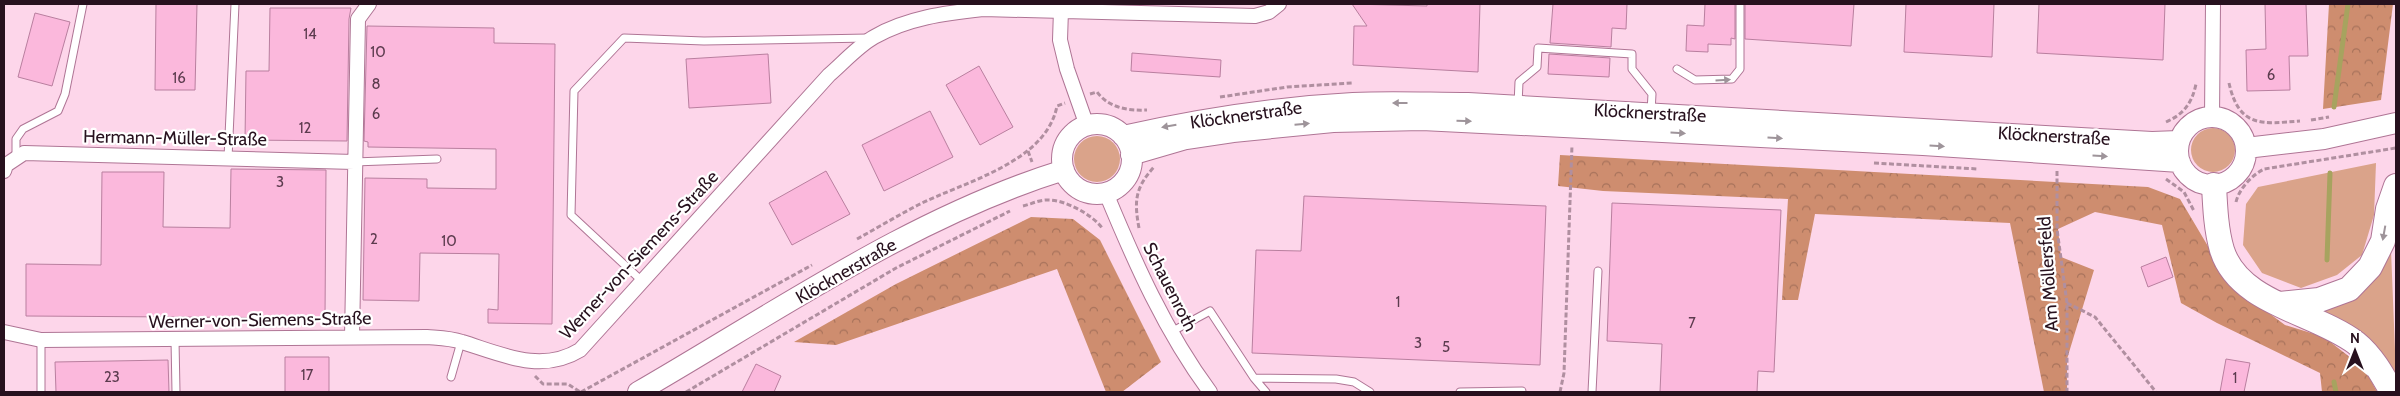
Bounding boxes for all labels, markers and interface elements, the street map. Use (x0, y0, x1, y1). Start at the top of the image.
house number: 14 (303, 25, 317, 43)
house number: 10 (370, 43, 386, 61)
house number: 6 (2267, 66, 2275, 84)
house number: 16 (172, 69, 186, 87)
house number: 8 (371, 75, 381, 93)
one-way arrow (1715, 76, 1731, 84)
street label: Klöcknerstraße (1189, 96, 1303, 134)
one-way arrow (1391, 99, 1407, 107)
street label: Klöcknerstraße (1593, 99, 1707, 127)
house number: 6 (372, 105, 380, 123)
one-way arrow (1457, 118, 1473, 126)
house number: 12 (299, 119, 312, 137)
one-way arrow (1294, 120, 1310, 128)
street label: Klöcknerstraße (1997, 122, 2111, 150)
one-way arrow (1161, 123, 1177, 131)
street label: Hermann-Müller-Straße (83, 125, 267, 151)
one-way arrow (1670, 129, 1686, 137)
one-way arrow (1767, 135, 1783, 143)
one-way arrow (1930, 143, 1946, 151)
one-way arrow (2092, 153, 2108, 161)
street label: Werner-von-Siemens-Straße (555, 166, 723, 344)
house number: 3 (276, 173, 284, 191)
street label: Am Möllersfeld (2033, 216, 2063, 332)
one-way arrow (2380, 226, 2388, 242)
house number: 2 (370, 230, 378, 248)
house number: 10 (441, 232, 457, 250)
street label: Klöcknerstraße (792, 233, 900, 309)
street label: Schauenroth (1138, 239, 1202, 335)
house number: 1 (1396, 293, 1400, 311)
street label: Werner-von-Siemens-Straße (148, 307, 372, 333)
house number: 7 (1688, 314, 1696, 332)
north arrow (2330, 326, 2380, 376)
text: N (2350, 329, 2360, 347)
house number: 3 (1414, 334, 1422, 352)
house number: 5 (1442, 338, 1450, 356)
house number: 17 (301, 366, 314, 384)
house number: 23 (104, 368, 120, 386)
house number: 1 (2233, 369, 2237, 387)

